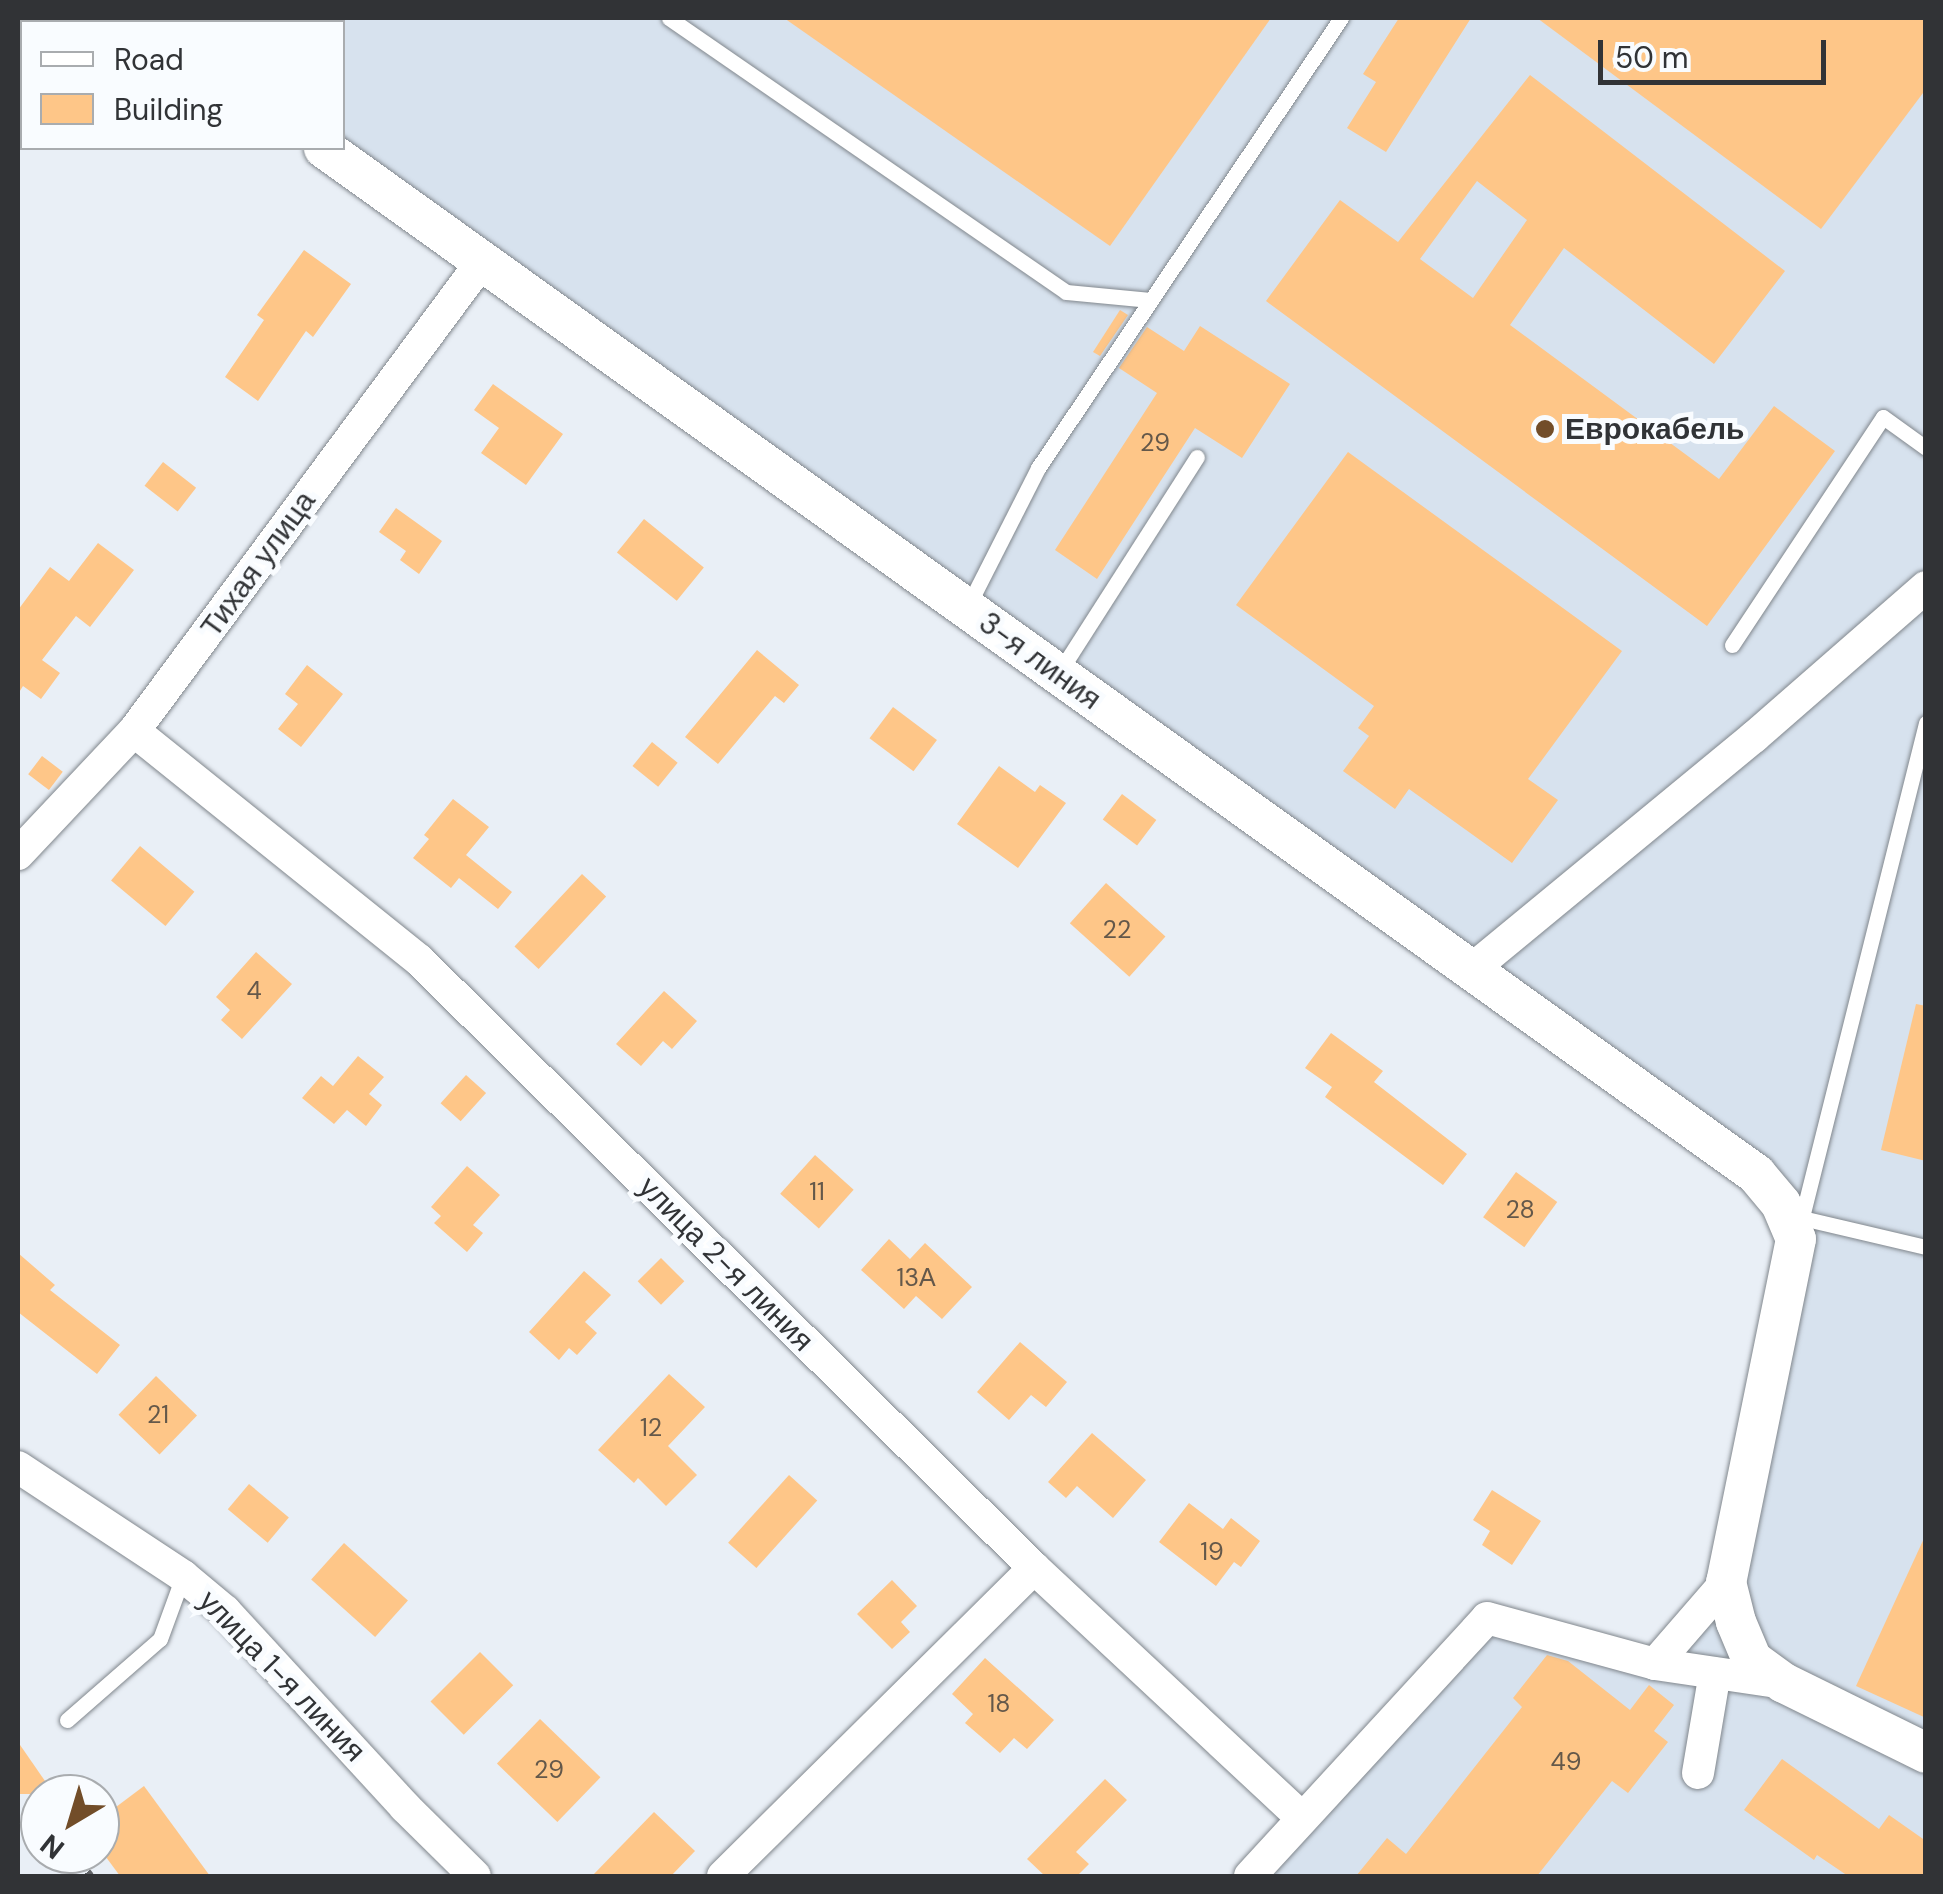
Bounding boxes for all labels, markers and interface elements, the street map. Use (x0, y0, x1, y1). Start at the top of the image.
legend (20, 20, 345, 150)
scale bar (1603, 20, 1830, 82)
text: 50 m (1615, 38, 1689, 77)
text: Road (114, 40, 184, 79)
text: Building (114, 90, 223, 129)
place label: Еврокабель (1565, 411, 1745, 447)
marker: Еврокабель (1534, 418, 1556, 440)
house number: 29 (1140, 428, 1170, 458)
street label: Тихая улица (193, 484, 323, 644)
street label: 3-я линия (972, 605, 1108, 717)
house number: 22 (1103, 915, 1131, 945)
house number: 4 (246, 976, 262, 1006)
street label: улица 2-я линия (631, 1169, 821, 1359)
house number: 11 (809, 1177, 825, 1207)
house number: 28 (1505, 1195, 1535, 1225)
house number: 13А (896, 1263, 936, 1293)
house number: 21 (147, 1400, 169, 1430)
house number: 12 (640, 1413, 662, 1443)
house number: 19 (1200, 1537, 1224, 1567)
street label: улица 1-я линия (191, 1583, 373, 1769)
house number: 18 (988, 1689, 1010, 1719)
house number: 49 (1551, 1747, 1581, 1777)
house number: 29 (534, 1755, 564, 1785)
north arrow (20, 1774, 120, 1874)
text: N (33, 1826, 72, 1867)

